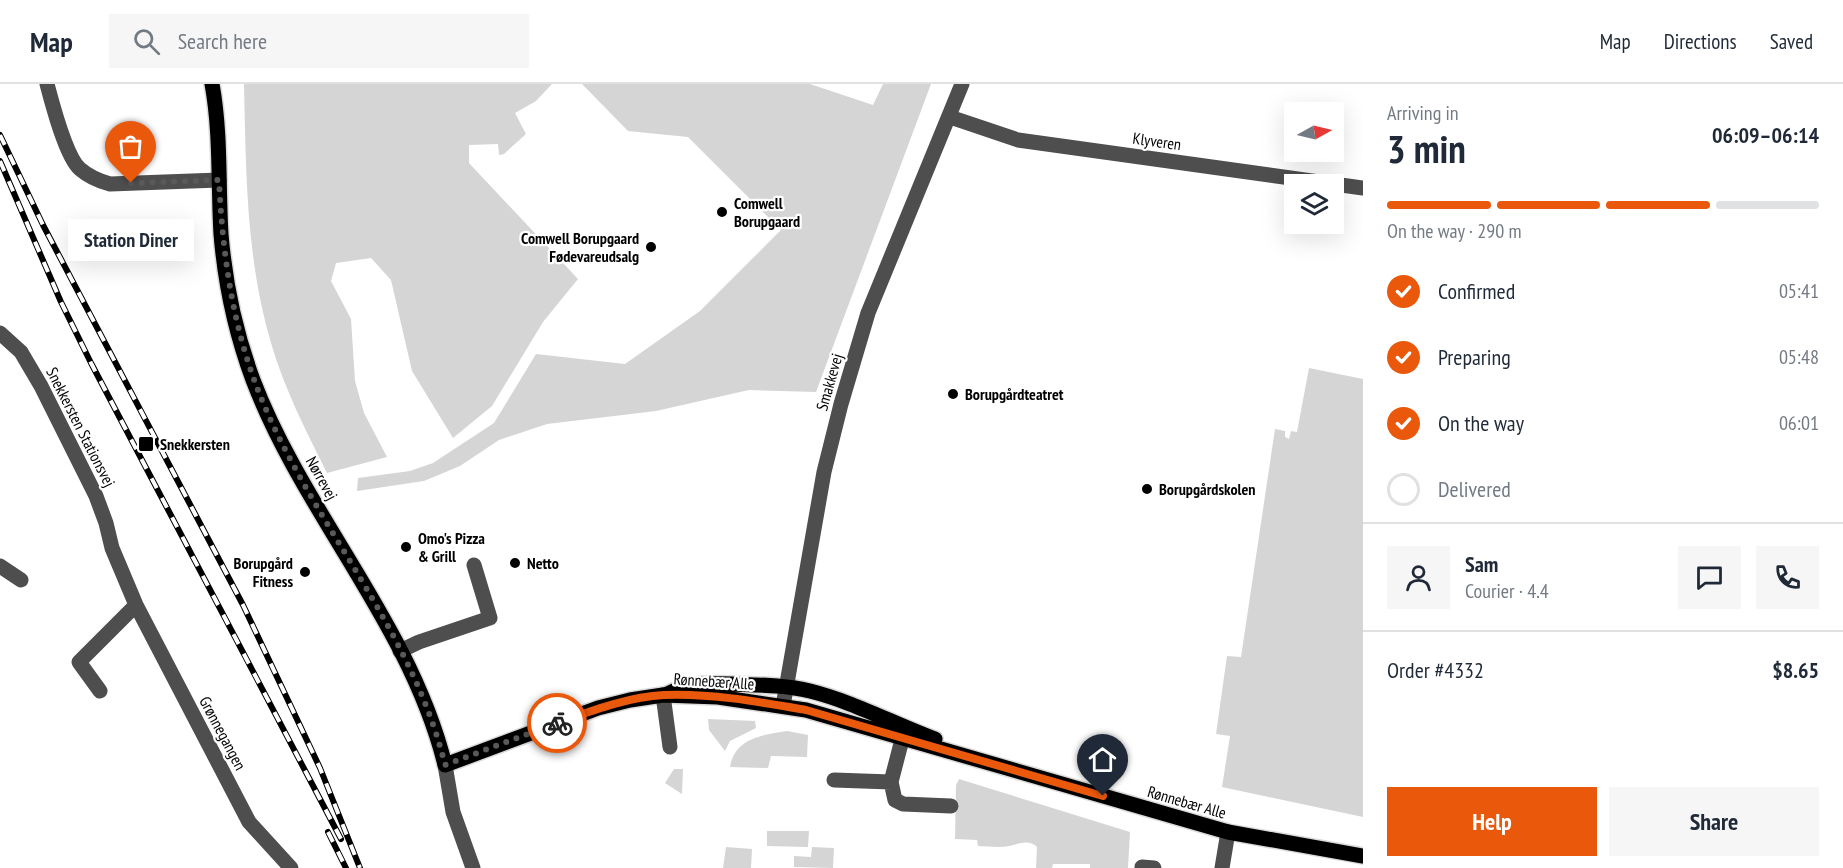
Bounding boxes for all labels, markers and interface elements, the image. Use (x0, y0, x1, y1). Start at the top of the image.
search box (109, 14, 529, 68)
text: Map (30, 23, 73, 60)
icon: search (130, 25, 163, 58)
text: Search here (178, 27, 267, 55)
text: Map (1600, 28, 1631, 55)
text: Directions (1664, 28, 1737, 55)
text: Saved (1770, 28, 1813, 55)
text: Arriving in (1387, 100, 1459, 126)
north arrow (1284, 102, 1344, 162)
map controls (1284, 102, 1344, 234)
pin (105, 121, 156, 183)
text: 06:09–06:14 (1712, 121, 1819, 149)
text: 3 min (1387, 123, 1466, 174)
street label: Klyveren (1132, 128, 1182, 154)
icon: bag (114, 130, 147, 163)
button: layers (1284, 174, 1344, 234)
place label: Comwell Borupgaard (734, 193, 800, 231)
marker: Comwell Borupgaard (715, 205, 729, 219)
text: On the way · 290 m (1387, 218, 1522, 244)
callout: Station Diner (68, 219, 194, 261)
text: Station Diner (84, 227, 178, 253)
place label: Comwell Borupgaard Fødevareudsalg (521, 228, 639, 266)
marker: Comwell Borupgaard Fødevareudsalg (644, 240, 658, 254)
icon: check (1387, 275, 1420, 308)
text: Confirmed (1438, 277, 1515, 305)
text: 05:41 (1779, 278, 1819, 304)
icon: check (1387, 341, 1420, 374)
text: Preparing (1438, 343, 1511, 371)
text: 05:48 (1779, 344, 1819, 370)
street label: Smakkevej (811, 351, 847, 413)
street label: Snekkersten Stationsvej (42, 364, 120, 490)
place label: Borupgårdteatret (965, 384, 1064, 404)
marker: Borupgårdteatret (946, 387, 960, 401)
icon: check (1387, 407, 1420, 440)
text: On the way (1438, 409, 1524, 437)
text: 06:01 (1779, 410, 1819, 436)
place label: Snekkersten (160, 434, 230, 454)
marker: Snekkersten (137, 435, 155, 453)
street label: Nørrevej (302, 453, 342, 503)
text: Delivered (1438, 475, 1511, 503)
place label: Borupgårdskolen (1159, 479, 1256, 499)
marker: Borupgårdskolen (1140, 482, 1154, 496)
place label: Omo's Pizza & Grill (418, 528, 485, 566)
marker: Omo's Pizza & Grill (399, 540, 413, 554)
button: person (1387, 546, 1450, 609)
button: chat (1678, 546, 1741, 609)
button: phone (1756, 546, 1819, 609)
text: Sam (1465, 550, 1498, 578)
place label: Borupgård Fitness (234, 553, 293, 591)
place label: Netto (527, 553, 559, 573)
marker: Netto (508, 556, 522, 570)
marker: Borupgård Fitness (298, 565, 312, 579)
text: Courier · 4.4 (1465, 578, 1549, 604)
text: Order #4332 (1387, 656, 1484, 684)
text: $8.65 (1772, 656, 1819, 684)
street label: Rønnebær Alle (673, 668, 755, 694)
street label: Grønnegangen (195, 693, 251, 773)
courier (527, 693, 587, 753)
icon: bike (541, 707, 574, 740)
pin (1077, 734, 1128, 796)
icon: home (1086, 743, 1119, 776)
street label: Rønnebær Alle (1145, 781, 1229, 823)
button: Help (1387, 787, 1597, 856)
button: Share (1609, 787, 1819, 856)

